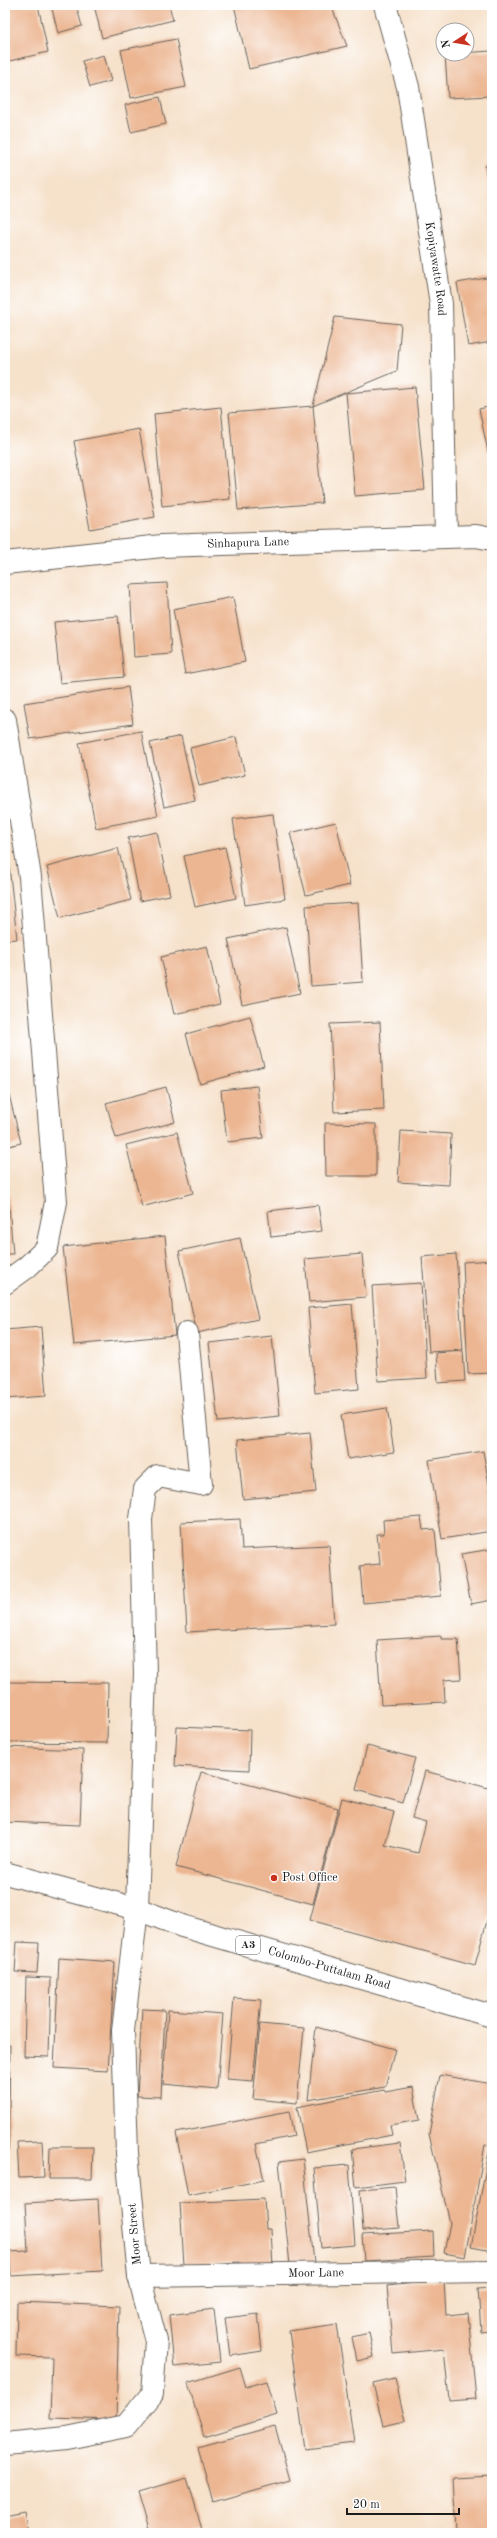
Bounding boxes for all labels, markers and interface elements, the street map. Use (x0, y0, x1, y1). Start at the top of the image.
north arrow (435, 22, 475, 62)
text: N (440, 38, 453, 49)
street label: Kopiyawatte Road (423, 221, 447, 316)
street label: Sinhapura Lane (207, 536, 290, 551)
place label: Post Office (282, 1872, 338, 1884)
marker: Post Office (269, 1873, 279, 1883)
road number: A3 (236, 1936, 260, 1954)
street label: Colombo-Puttalam Road (266, 1945, 392, 1992)
street label: Moor Street (126, 2203, 144, 2265)
street label: Moor Lane (288, 2267, 345, 2280)
scale bar (347, 2490, 459, 2516)
text: 20 m (353, 2499, 380, 2511)

